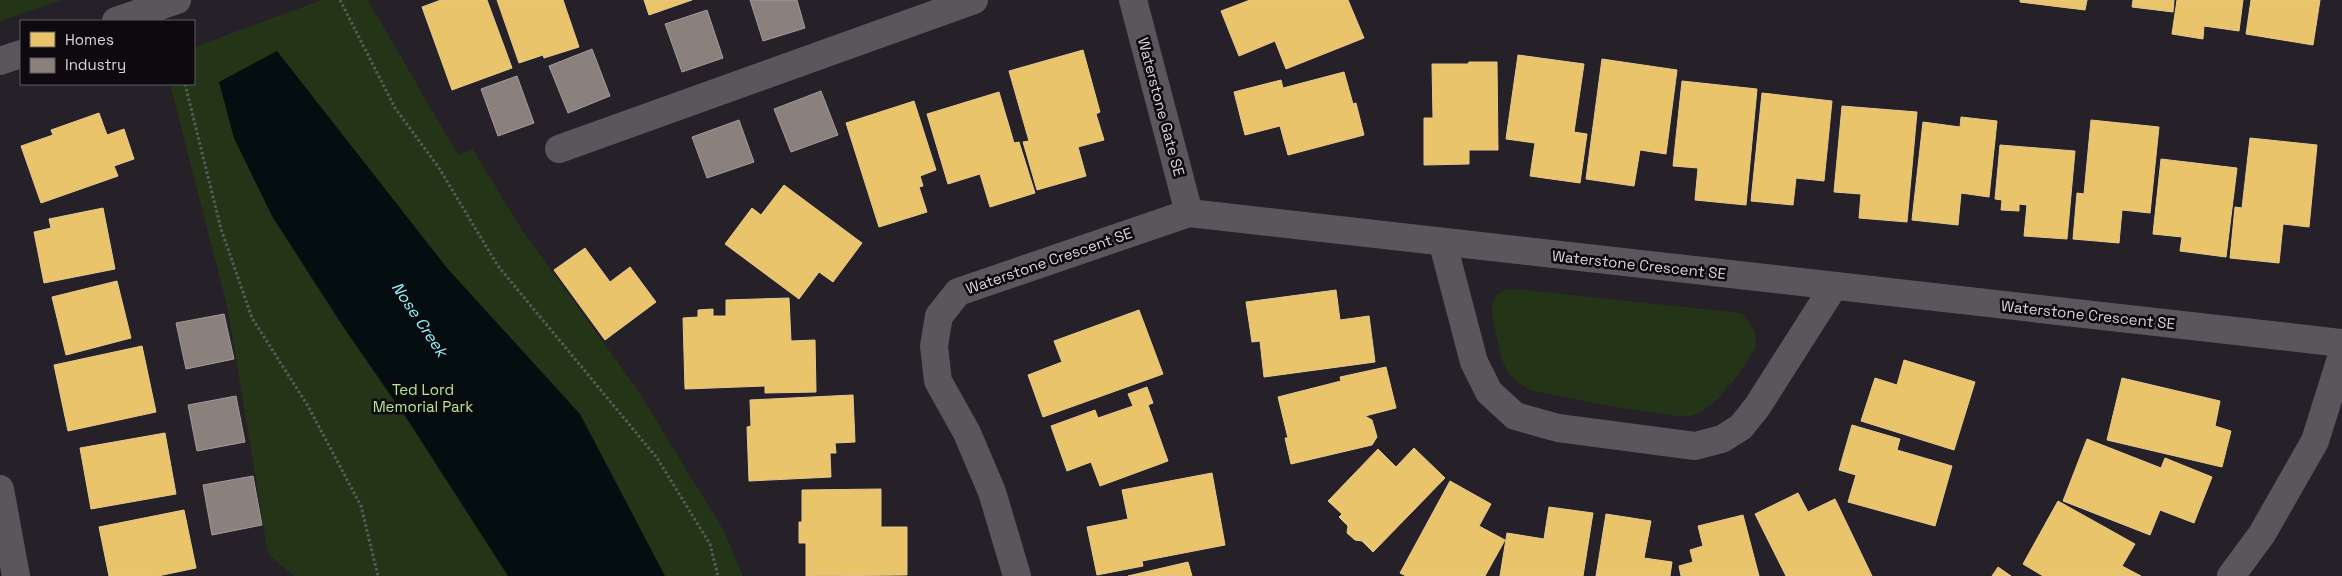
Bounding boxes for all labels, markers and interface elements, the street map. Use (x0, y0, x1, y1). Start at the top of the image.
legend (20, 20, 195, 85)
text: Homes (65, 30, 114, 49)
street label: Waterstone Gate SE (1134, 35, 1189, 178)
text: Industry (65, 55, 126, 74)
street label: Waterstone Crescent SE (963, 223, 1135, 298)
street label: Waterstone Crescent SE (1551, 246, 1727, 283)
water label: Nose Creek (387, 278, 454, 363)
street label: Waterstone Crescent SE (2000, 296, 2176, 333)
park label: Ted Lord Memorial Park (373, 380, 473, 416)

